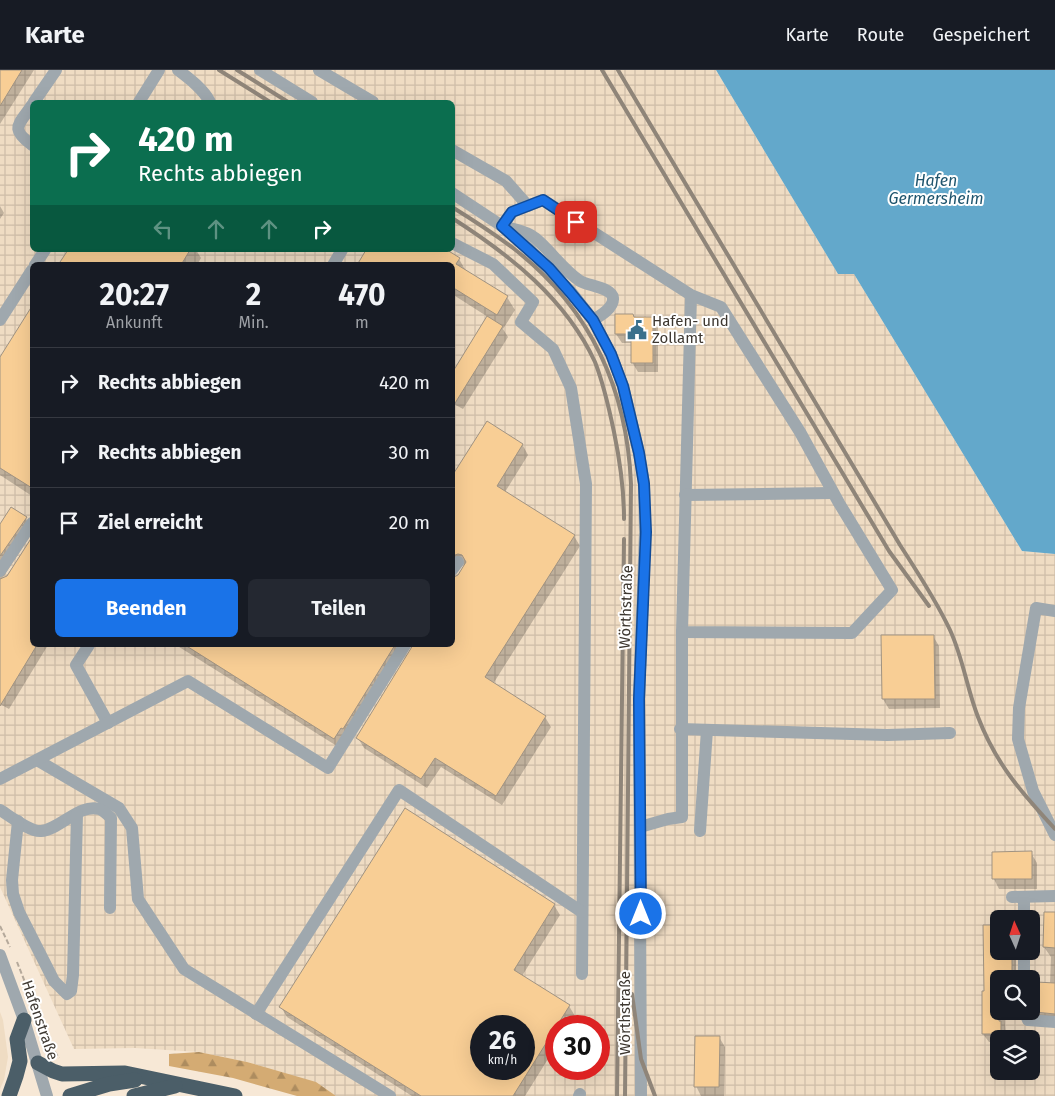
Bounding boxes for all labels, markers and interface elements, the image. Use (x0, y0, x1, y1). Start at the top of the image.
text: Karte (25, 21, 85, 49)
text: Karte (786, 24, 829, 46)
text: Route (857, 24, 904, 46)
text: Gespeichert (932, 24, 1030, 46)
text: 420 m (138, 118, 234, 160)
icon: right (55, 120, 120, 185)
text: Rechts abbiegen (138, 160, 303, 187)
water label: Hafen Germersheim (888, 171, 984, 208)
pin (555, 201, 597, 243)
icon: arrive (562, 208, 590, 236)
icon: left (149, 215, 177, 243)
icon: ahead (202, 215, 230, 243)
icon: ahead (255, 215, 283, 243)
icon: right (308, 215, 336, 243)
text: 20:27 (99, 277, 169, 313)
text: 2 (246, 277, 261, 313)
text: 470 (338, 277, 385, 313)
place label: Hafen- und Zollamt (652, 312, 729, 347)
text: Ankunft (106, 313, 162, 332)
text: Min. (238, 313, 269, 332)
text: m (355, 313, 369, 332)
public building icon: Hafen- und Zollamt (626, 319, 648, 341)
icon: right (55, 369, 83, 397)
text: Rechts abbiegen (98, 371, 241, 394)
text: 420 m (379, 371, 430, 394)
icon: right (55, 439, 83, 467)
text: Rechts abbiegen (98, 441, 241, 464)
text: 30 m (389, 441, 430, 464)
icon: arrive (55, 509, 83, 537)
text: Ziel erreicht (98, 511, 203, 534)
text: 20 m (389, 511, 430, 534)
street label: Wörthstraße (616, 565, 636, 649)
button: Beenden (55, 579, 238, 637)
button: Teilen (248, 579, 430, 637)
position arrow (614, 887, 666, 939)
north arrow (990, 910, 1040, 960)
map controls (990, 910, 1040, 1080)
button: search (990, 970, 1040, 1020)
street label: Wörthstraße (616, 971, 634, 1055)
street label: Hafenstraße (18, 978, 62, 1062)
speed limit sign: 30 (545, 1015, 610, 1080)
text: 26 (489, 1026, 516, 1056)
button: layers (990, 1030, 1040, 1080)
text: km/h (488, 1053, 517, 1067)

